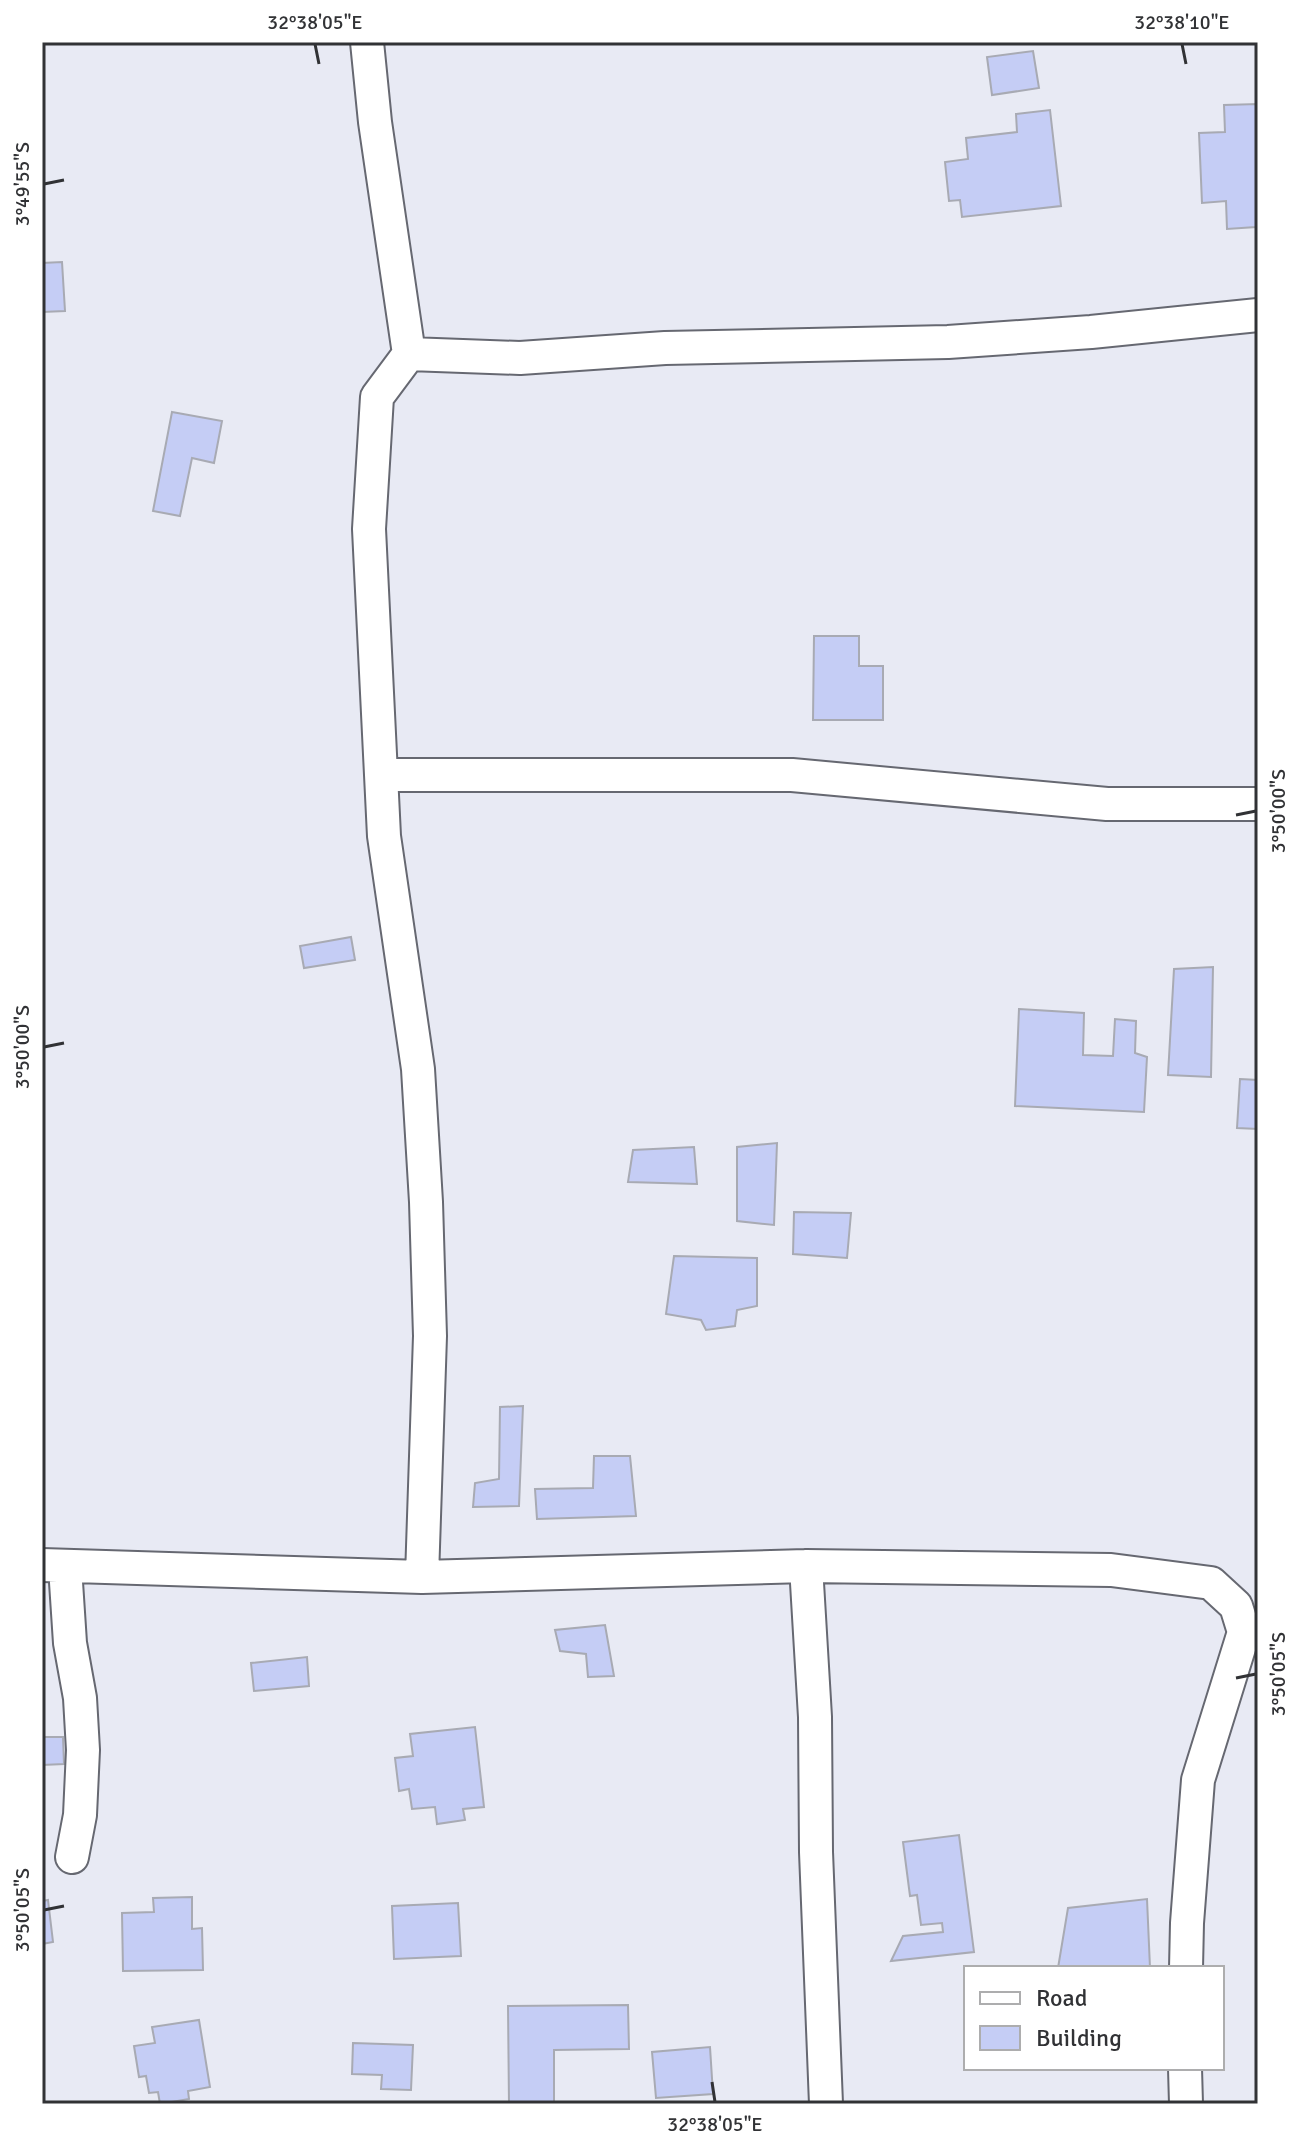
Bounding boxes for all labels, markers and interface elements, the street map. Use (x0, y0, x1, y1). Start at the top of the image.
text: 32°38'05"E (267, 10, 363, 35)
text: 32°38'10"E (1134, 10, 1230, 35)
text: 3°49'55"S (10, 142, 35, 226)
text: 3°50'00"S (1266, 769, 1291, 853)
text: 3°50'00"S (10, 1005, 35, 1089)
text: 3°50'05"S (1266, 1632, 1291, 1716)
text: 3°50'05"S (10, 1868, 35, 1952)
legend (964, 1966, 1224, 2070)
text: Road (1036, 1983, 1087, 2013)
text: Building (1036, 2023, 1122, 2053)
text: 32°38'05"E (667, 2112, 763, 2137)

